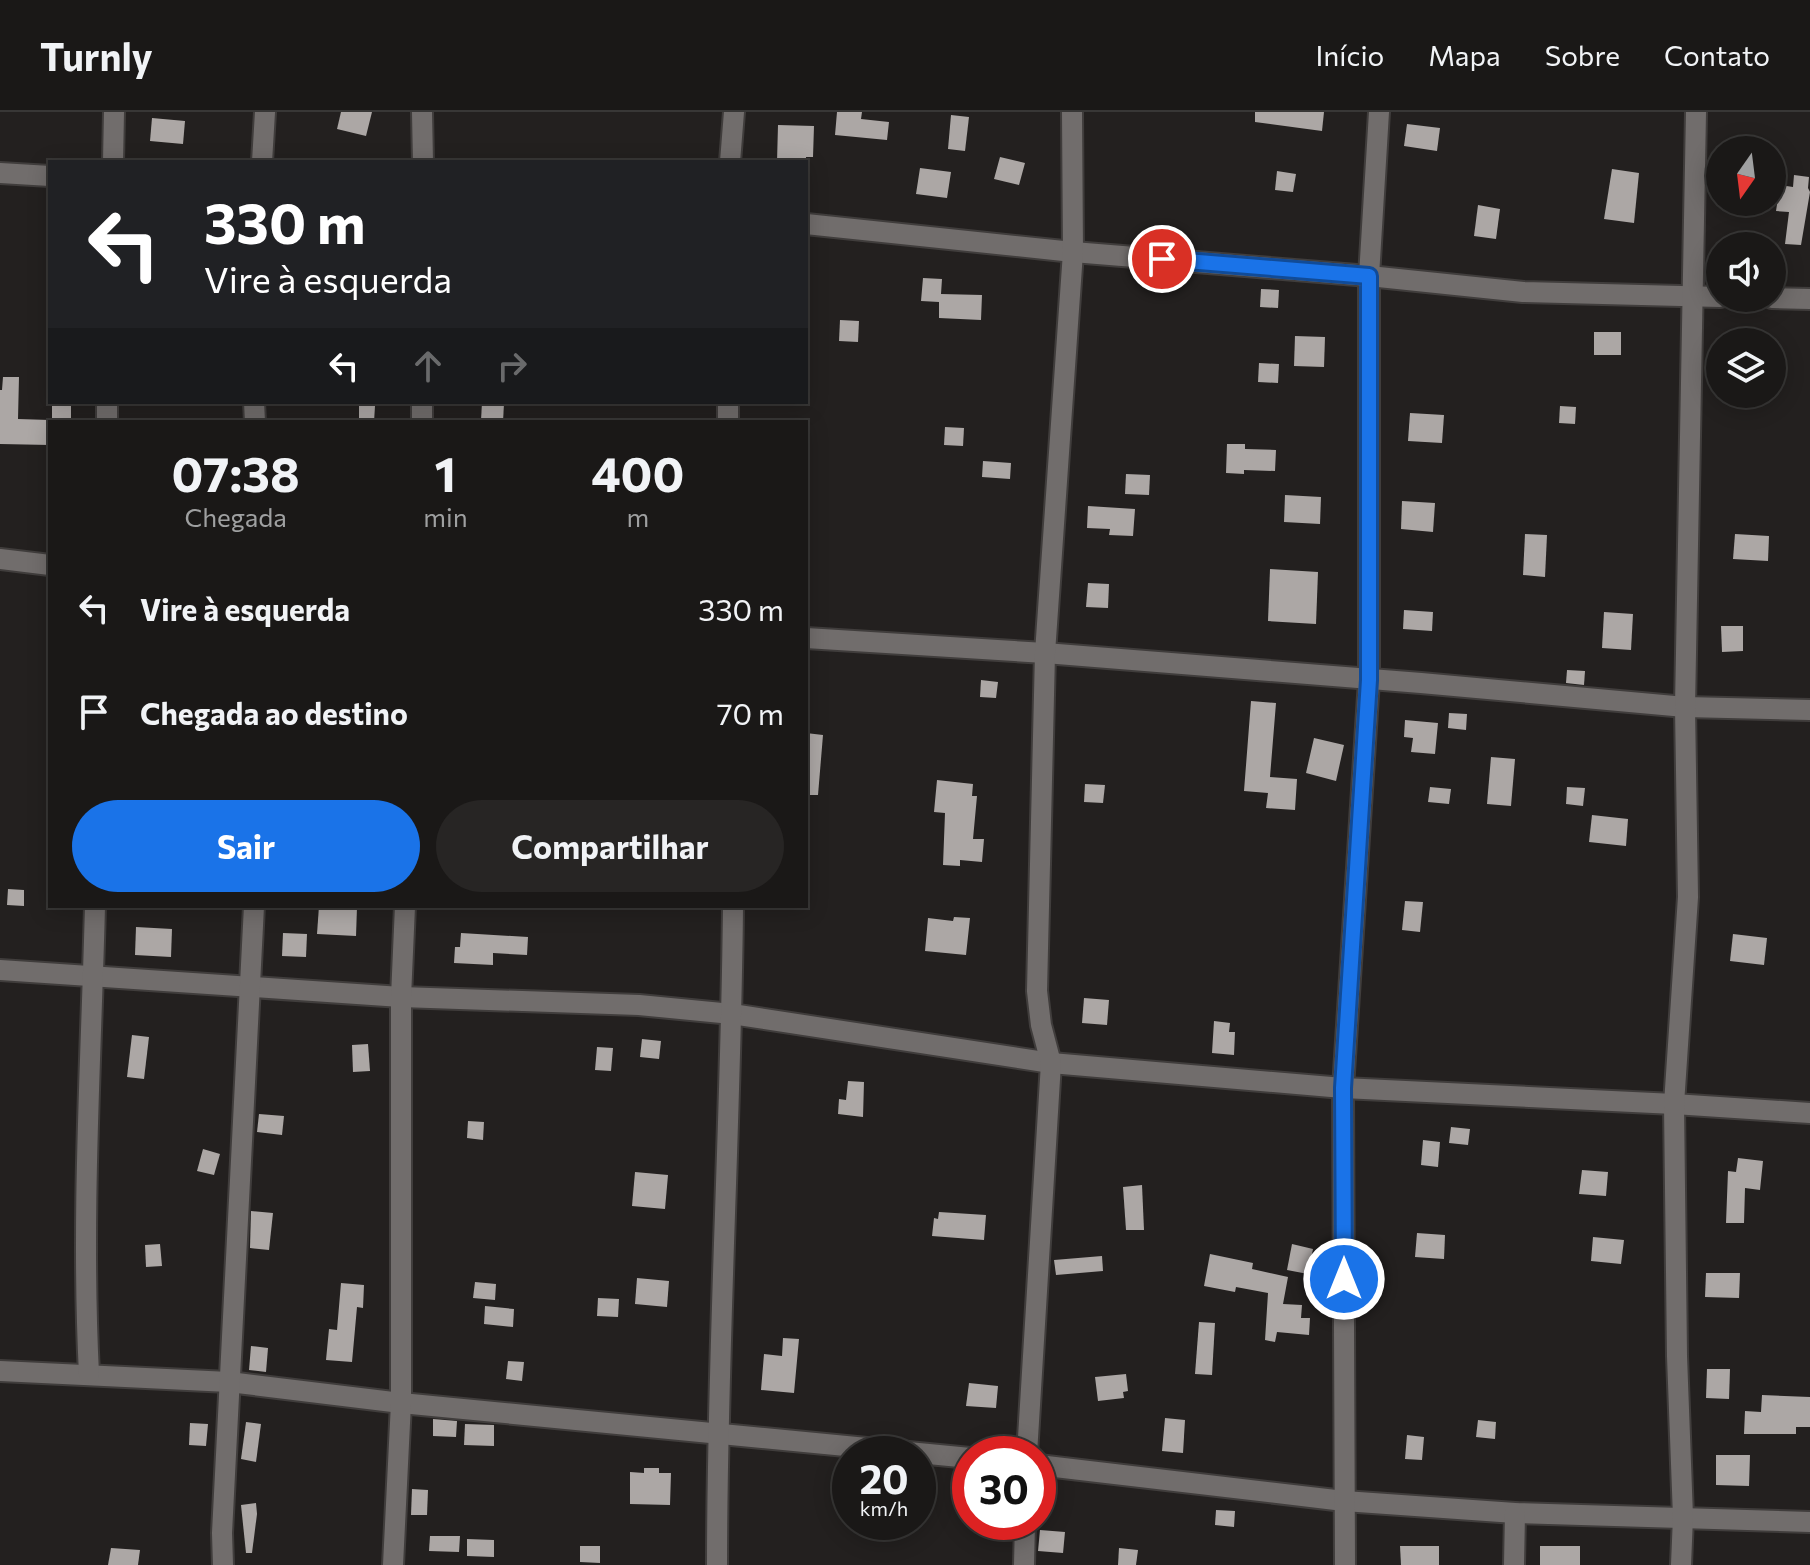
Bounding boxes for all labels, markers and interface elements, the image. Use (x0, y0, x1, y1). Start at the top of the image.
text: Turnly (40, 32, 153, 79)
text: Início (1315, 38, 1384, 72)
text: Mapa (1428, 38, 1501, 72)
text: Sobre (1545, 38, 1620, 72)
text: Contato (1664, 38, 1770, 72)
north arrow (1706, 136, 1786, 216)
map controls (1706, 136, 1786, 408)
text: 330 m (204, 187, 366, 256)
icon: left (72, 192, 176, 296)
pin (1128, 225, 1196, 293)
button: sound (1706, 232, 1786, 312)
icon: arrive (1140, 237, 1184, 281)
text: Vire à esquerda (204, 256, 452, 300)
button: layers (1706, 328, 1786, 408)
icon: left (322, 344, 366, 388)
icon: ahead (406, 344, 450, 388)
icon: right (490, 344, 534, 388)
text: 07:38 (172, 443, 300, 502)
text: 1 (435, 443, 456, 502)
text: 400 (591, 443, 684, 502)
text: Chegada (184, 501, 287, 532)
text: min (423, 501, 468, 532)
text: m (626, 501, 649, 532)
icon: left (72, 586, 116, 630)
text: Vire à esquerda (140, 590, 350, 627)
text: 330 m (698, 590, 784, 627)
icon: arrive (72, 690, 116, 734)
text: Chegada ao destino (140, 694, 408, 731)
text: 70 m (717, 694, 784, 731)
button: Sair (72, 800, 420, 892)
button: Compartilhar (436, 800, 784, 892)
position arrow (1302, 1237, 1386, 1321)
speed limit sign: 30 (952, 1436, 1056, 1540)
text: 20 (859, 1453, 909, 1502)
text: km/h (860, 1496, 908, 1520)

